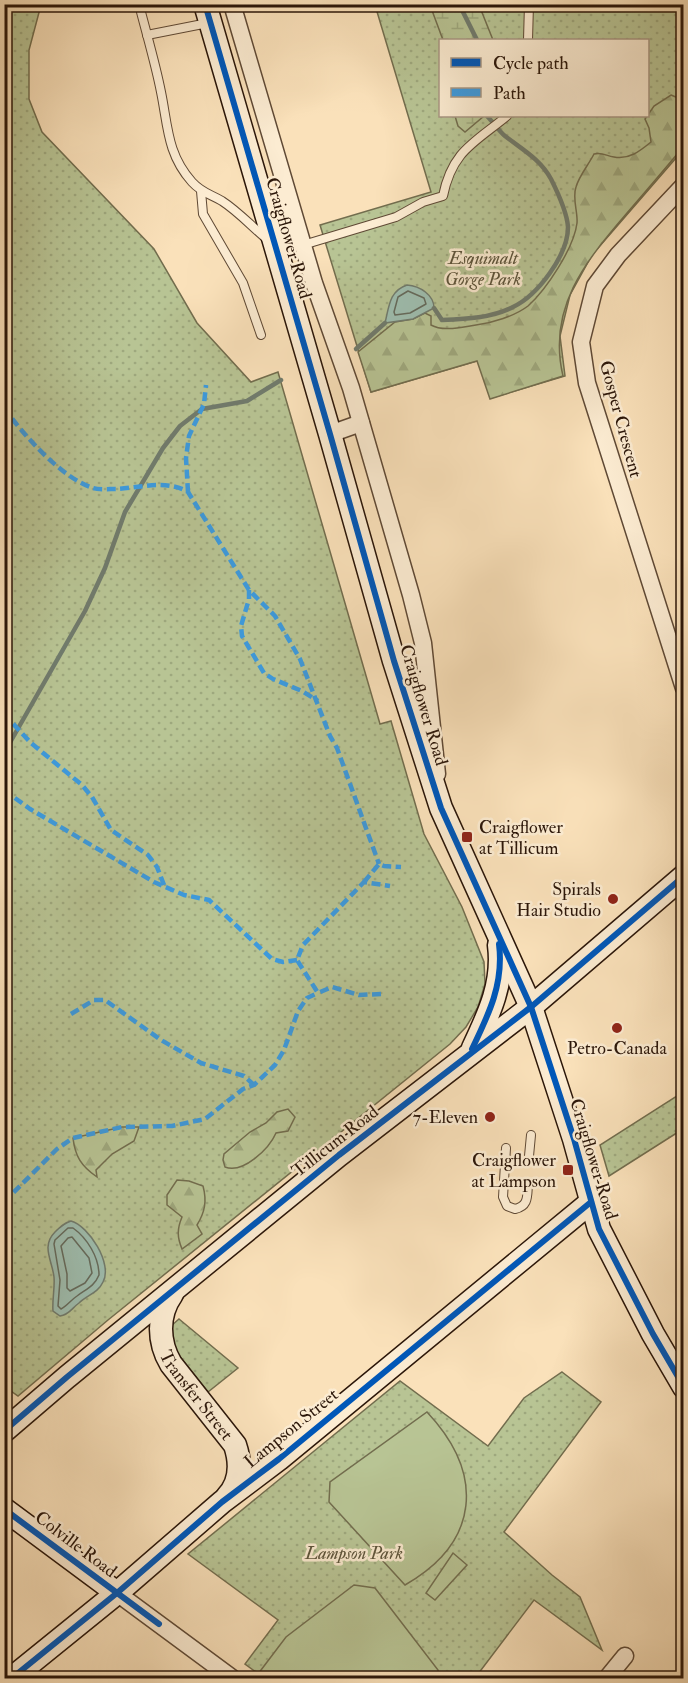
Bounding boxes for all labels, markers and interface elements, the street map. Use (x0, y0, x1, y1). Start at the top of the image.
legend (439, 39, 649, 117)
text: Cycle path (493, 52, 569, 75)
text: Path (493, 82, 526, 105)
street label: Craigflower Road (260, 175, 317, 302)
park label: Esquimalt Gorge Park (445, 247, 521, 291)
street label: Gosper Crescent (594, 358, 647, 480)
street label: Craigflower Road (394, 642, 453, 769)
place label: Craigflower at Tillicum (479, 816, 563, 860)
marker: Craigflower at Tillicum (460, 830, 474, 844)
place label: Spirals Hair Studio (516, 878, 601, 922)
marker: Spirals Hair Studio (606, 892, 620, 906)
marker: Petro-Canada (610, 1021, 624, 1035)
place label: Petro-Canada (567, 1037, 667, 1060)
street label: Craigflower Road (564, 1096, 623, 1223)
street label: Tillicum Road (287, 1100, 383, 1182)
place label: 7-Eleven (413, 1106, 478, 1129)
marker: 7-Eleven (483, 1110, 497, 1124)
place label: Craigflower at Lampson (471, 1149, 556, 1193)
marker: Craigflower at Lampson (561, 1163, 575, 1177)
street label: Transfer Street (154, 1347, 238, 1445)
street label: Lampson Street (239, 1383, 343, 1473)
street label: Colville Road (30, 1506, 121, 1583)
park label: Lampson Park (304, 1542, 403, 1565)

